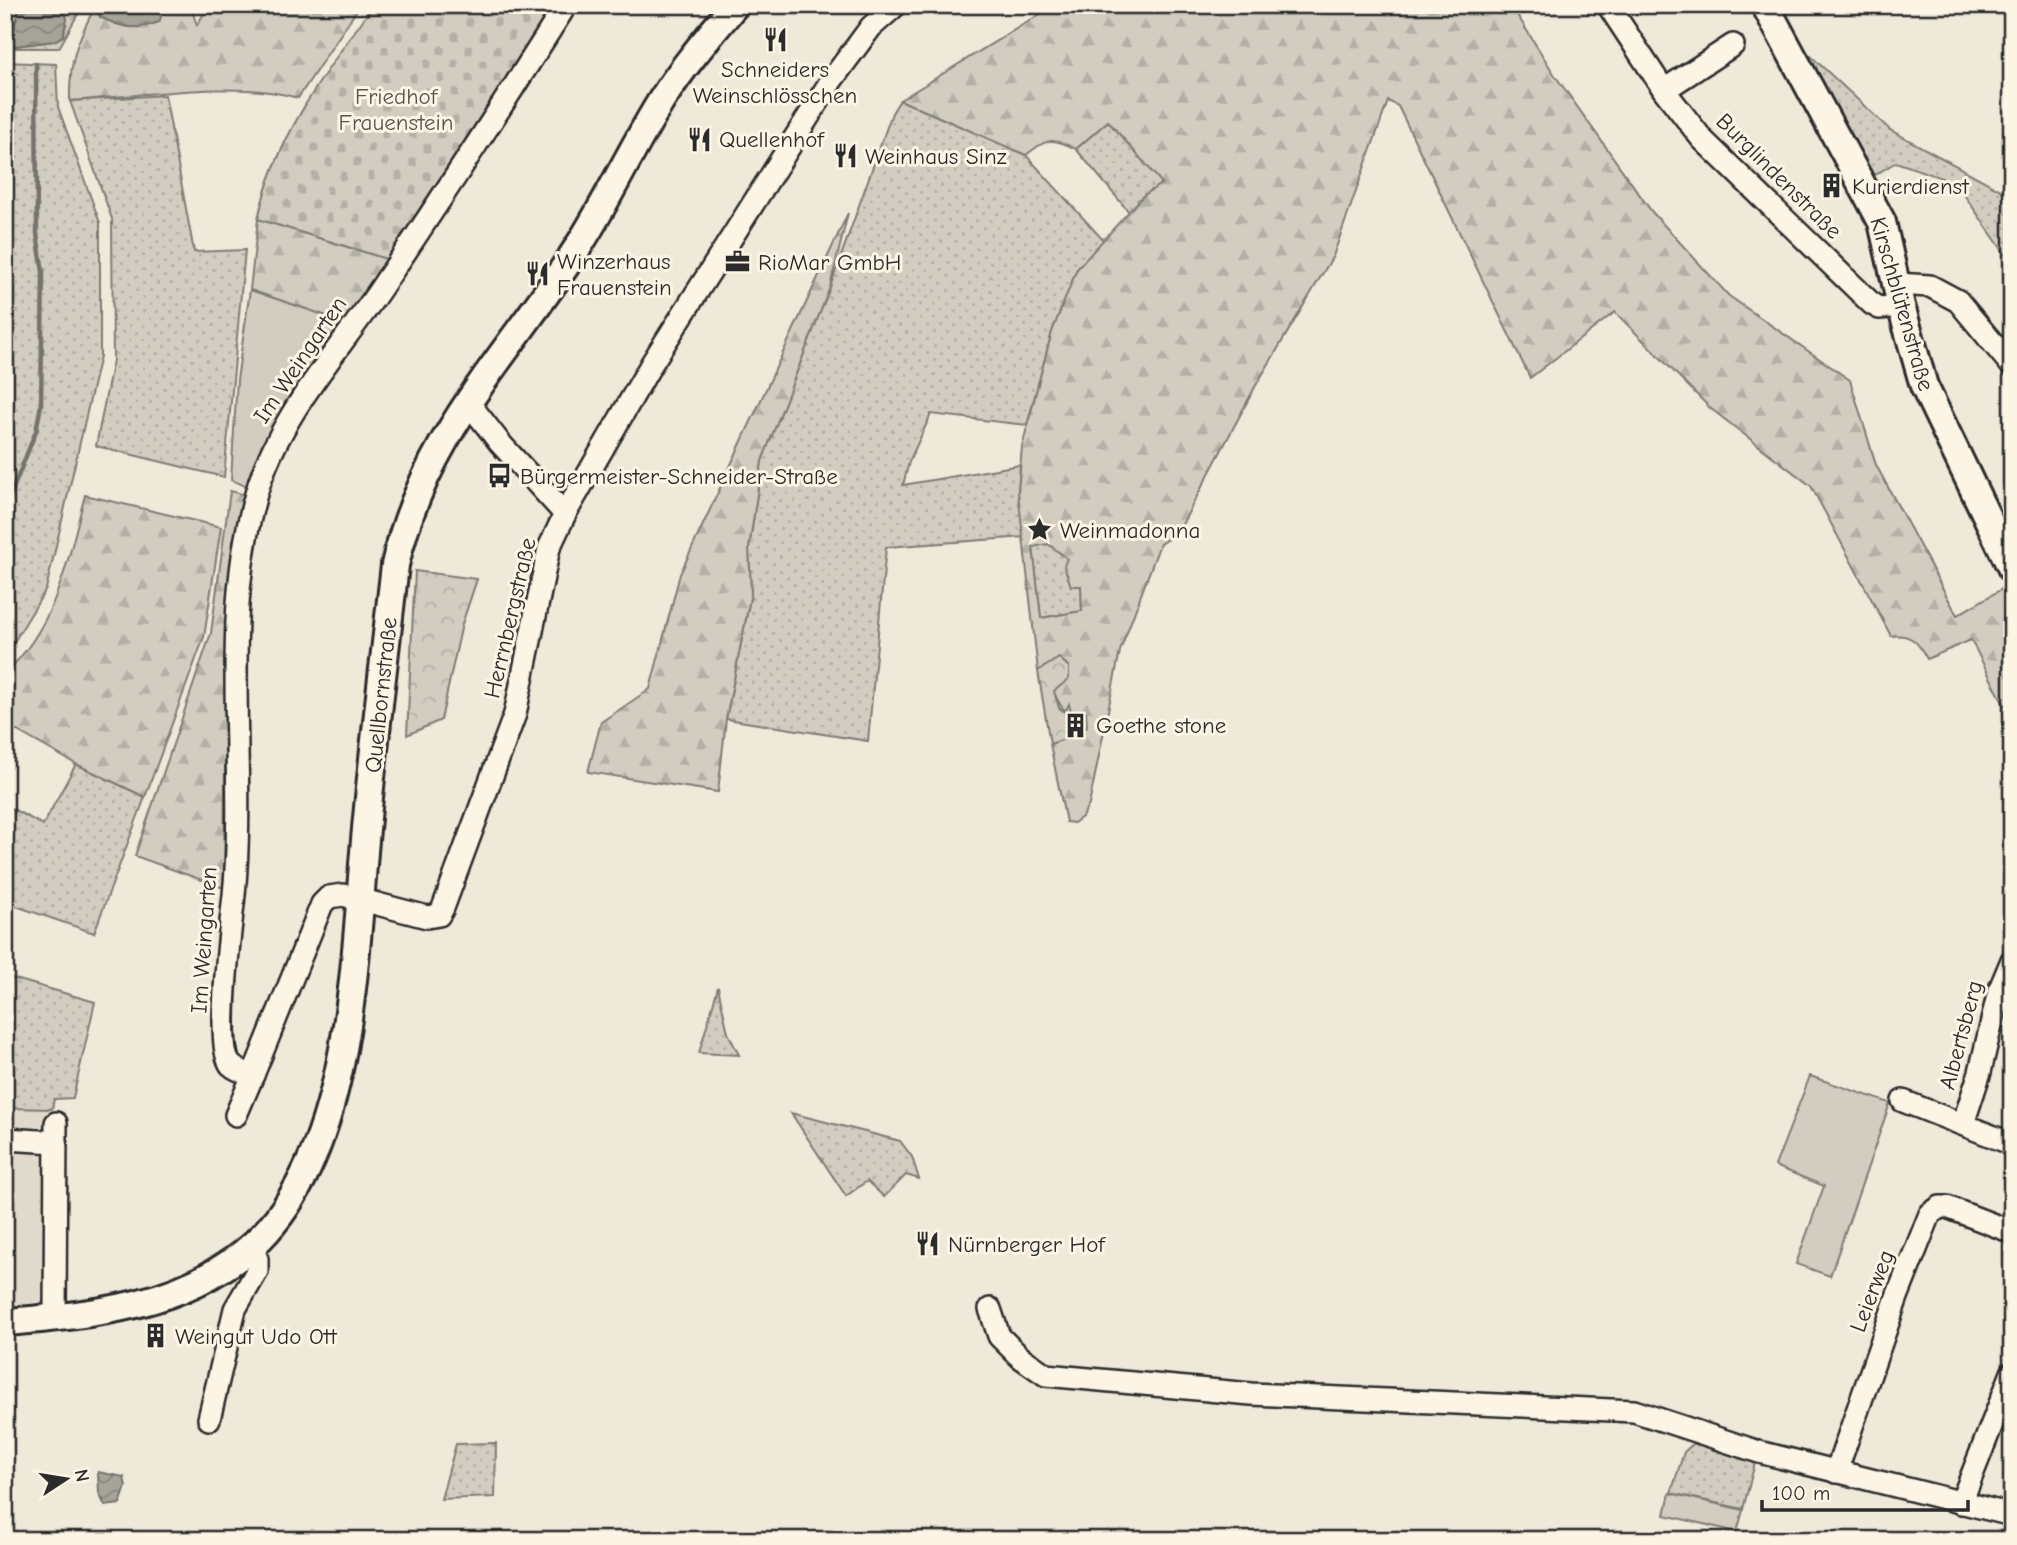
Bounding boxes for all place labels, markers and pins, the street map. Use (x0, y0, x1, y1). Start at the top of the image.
restaurant icon: Schneiders Weinschlösschen (761, 25, 789, 53)
place label: Schneiders Weinschlösschen (693, 56, 857, 109)
restaurant icon: Quellenhof (685, 125, 713, 153)
place label: Quellenhof (719, 126, 825, 153)
restaurant icon: Weinhaus Sinz (831, 142, 859, 170)
place label: Weinhaus Sinz (865, 143, 1007, 170)
building icon: Kurierdienst (1818, 172, 1846, 200)
place label: Kurierdienst (1852, 173, 1970, 200)
place label: Winzerhaus Frauenstein (557, 248, 672, 301)
office icon: RioMar GmbH (724, 248, 752, 276)
place label: RioMar GmbH (758, 249, 901, 276)
restaurant icon: Winzerhaus Frauenstein (523, 260, 551, 288)
bus stop icon: Bürgermeister-Schneider-Straße (486, 462, 514, 490)
place label: Bürgermeister-Schneider-Straße (520, 463, 838, 490)
place icon: Weinmadonna (1026, 516, 1054, 544)
place label: Weinmadonna (1060, 517, 1200, 544)
building icon: Goethe stone (1062, 711, 1090, 739)
place label: Goethe stone (1096, 712, 1226, 739)
restaurant icon: Nürnberger Hof (914, 1230, 942, 1258)
place label: Nürnberger Hof (948, 1231, 1106, 1258)
building icon: Weingut Udo Ott (141, 1322, 169, 1350)
place label: Weingut Udo Ott (175, 1323, 338, 1350)

